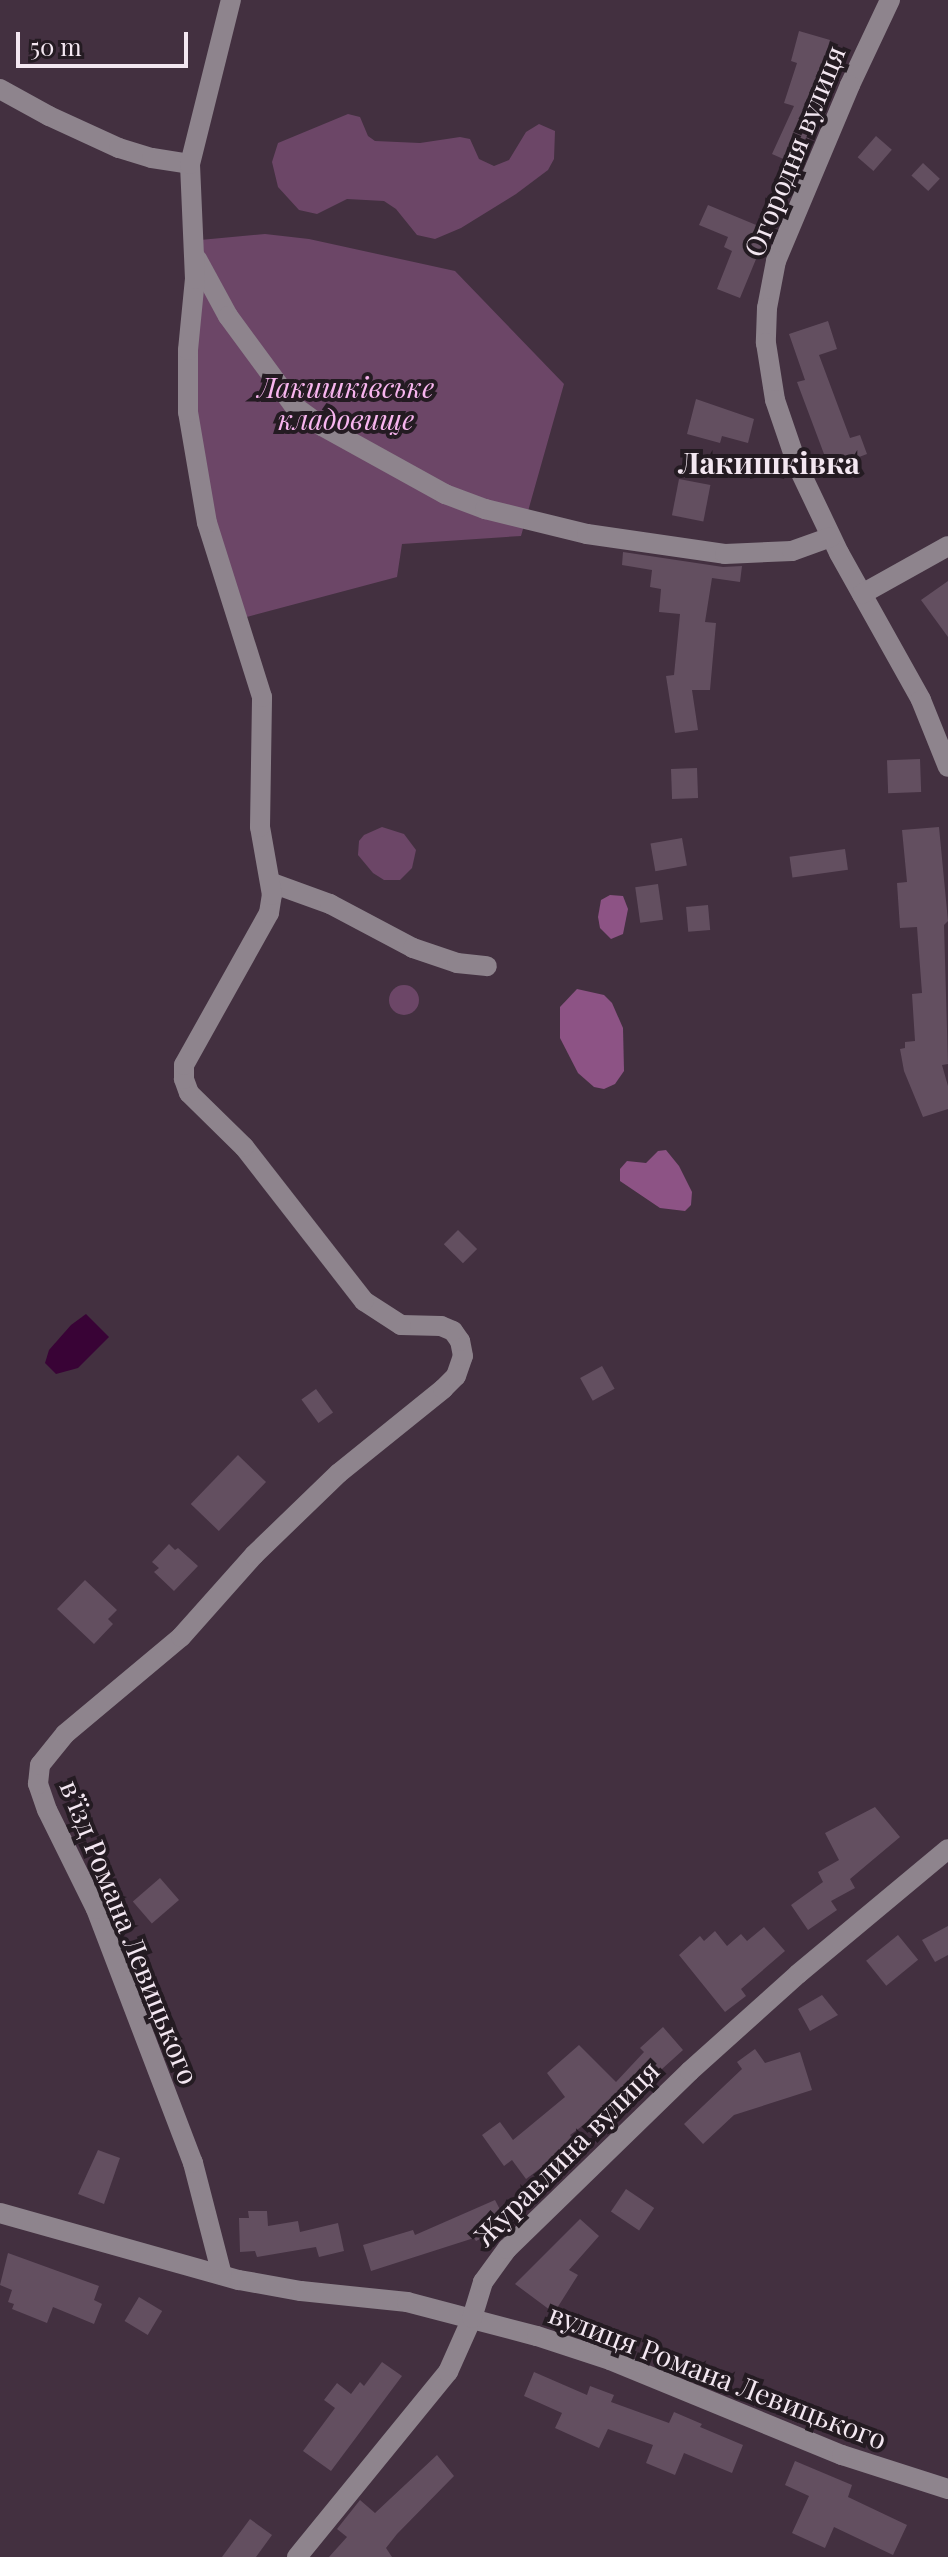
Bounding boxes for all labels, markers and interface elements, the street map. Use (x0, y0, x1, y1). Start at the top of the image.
scale bar (20, 16, 192, 66)
text: 50 m (30, 30, 82, 62)
street label: Огородня вулиця (736, 41, 852, 261)
park label: Лакишківське кладовище (258, 370, 434, 436)
district label: Лакишківка (678, 444, 860, 480)
street label: в’їзд Романа Левицького (54, 1775, 206, 2089)
street label: Журавлина вулиця (466, 2053, 666, 2253)
street label: вулиця Романа Левицького (545, 2296, 891, 2456)

